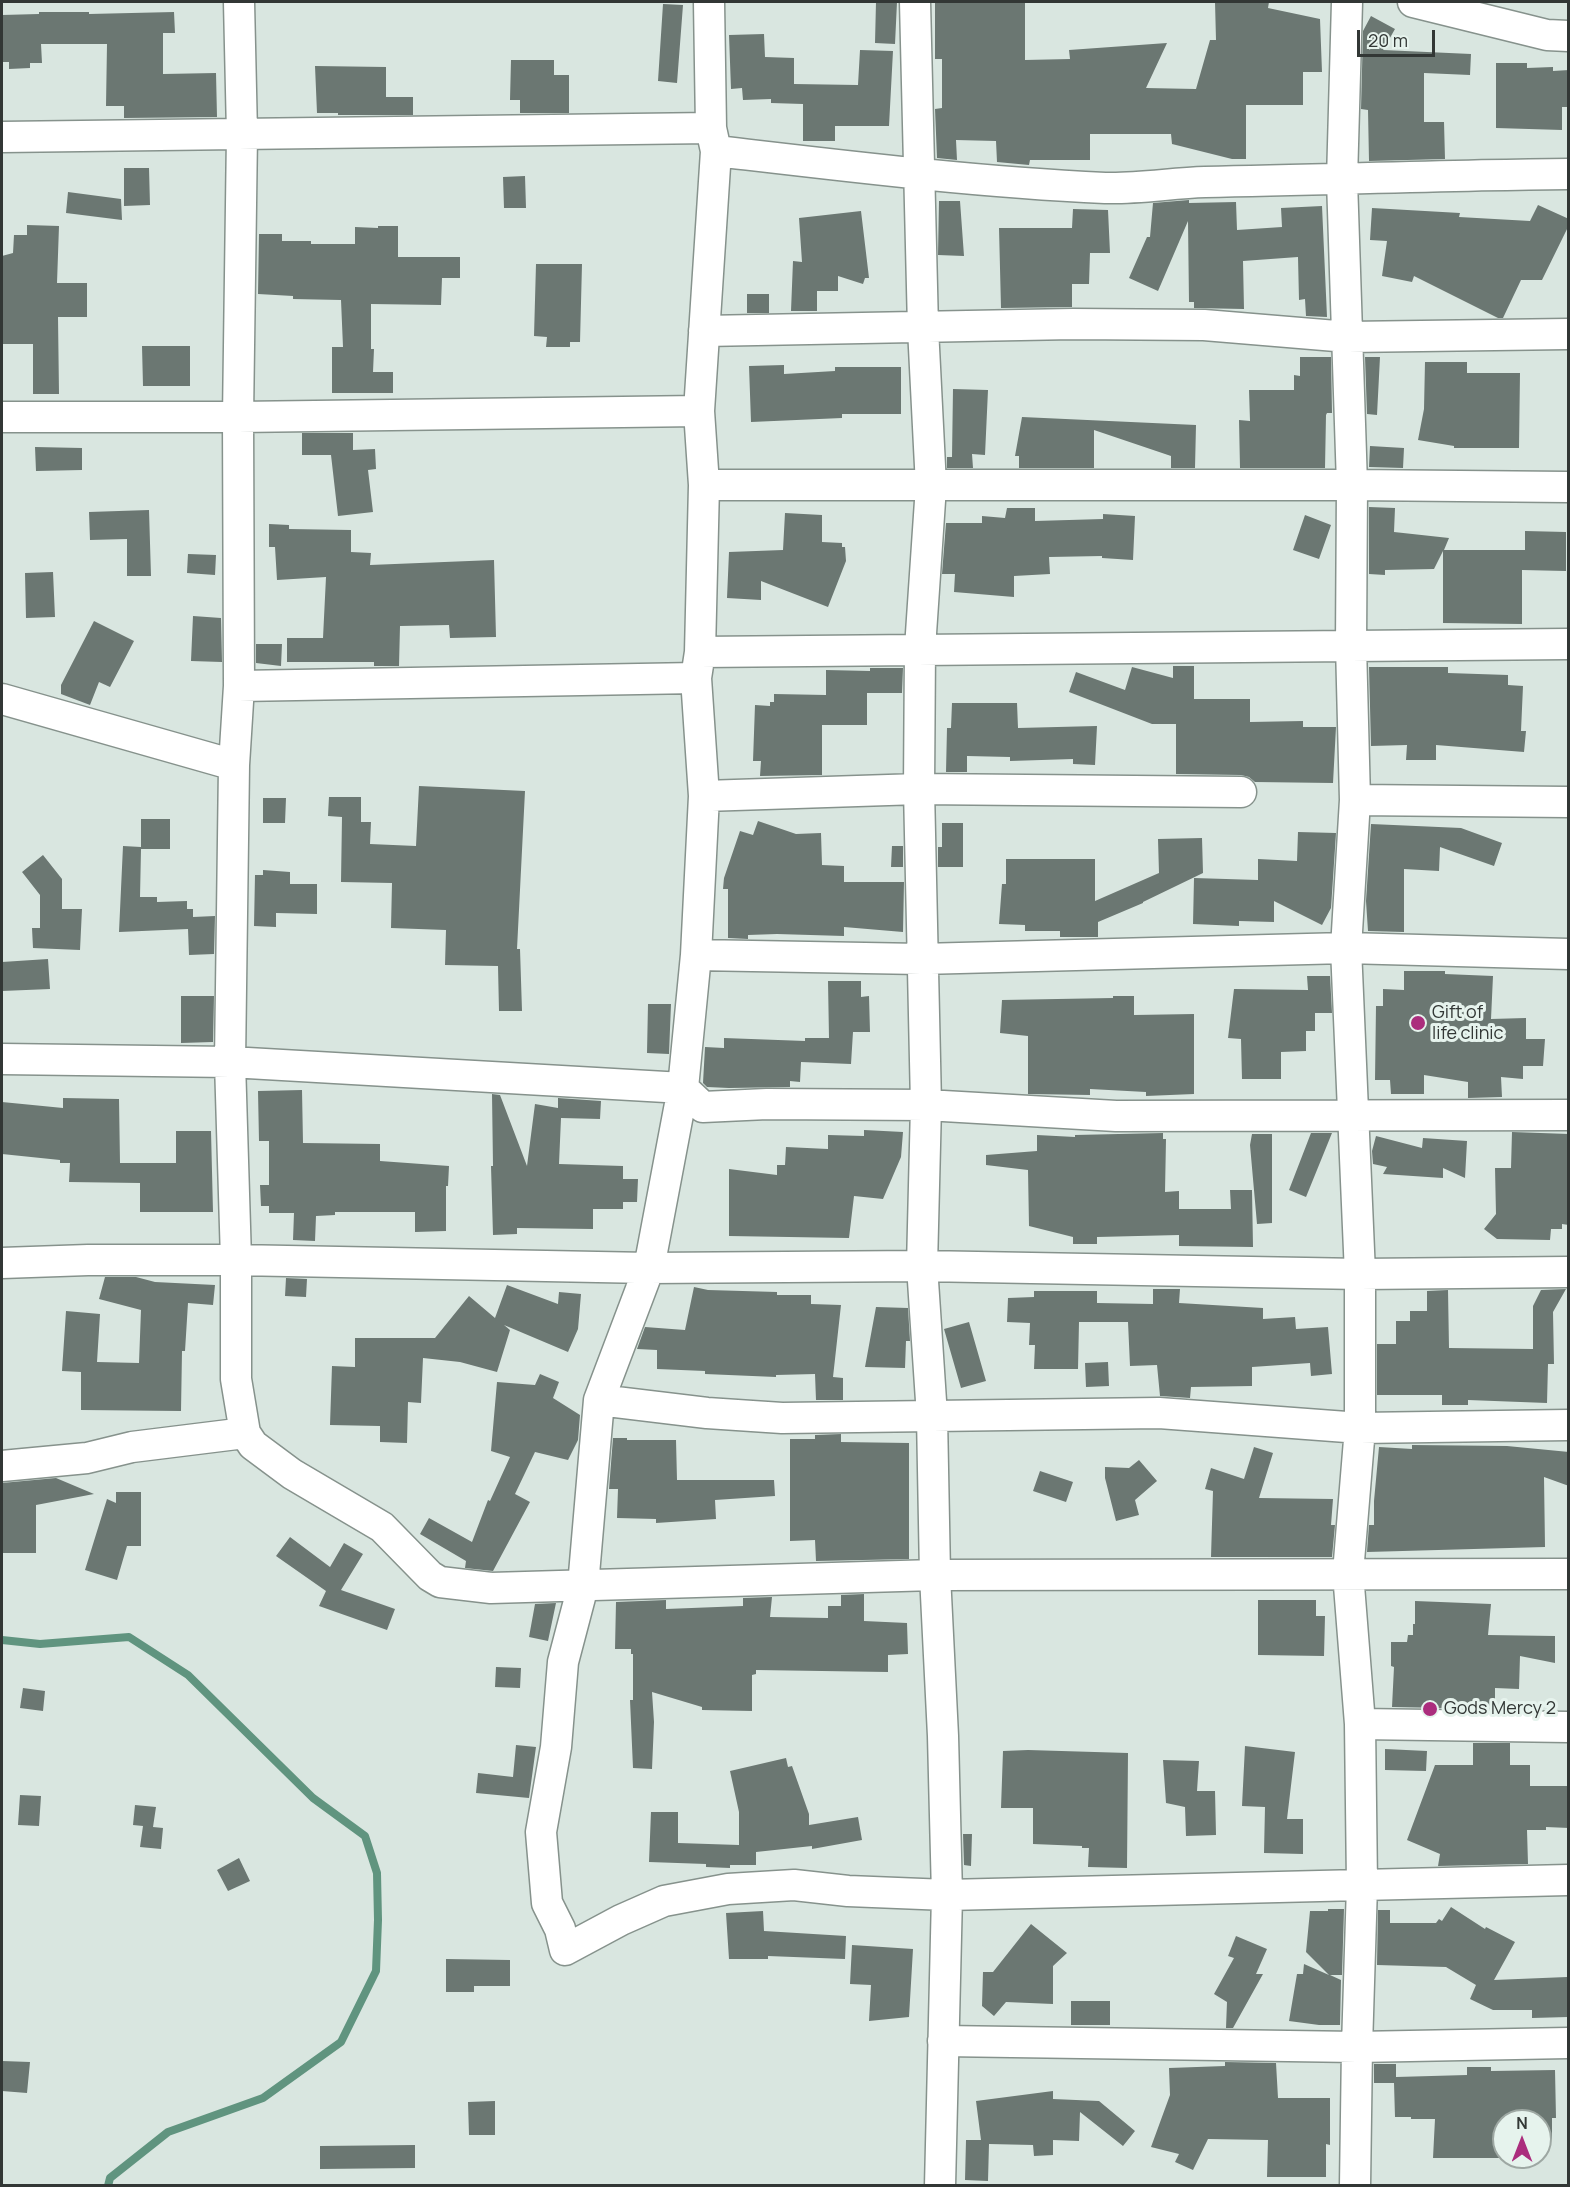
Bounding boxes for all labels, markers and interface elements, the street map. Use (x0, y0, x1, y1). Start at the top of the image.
scale bar (1360, 18, 1438, 56)
text: 20 m (1368, 28, 1408, 52)
place label: Gift of life clinic (1432, 1002, 1504, 1044)
marker: Gift of life clinic (1409, 1014, 1427, 1032)
place label: Gods Mercy 2 (1444, 1698, 1556, 1720)
marker: Gods Mercy 2 (1421, 1700, 1439, 1718)
north arrow (1492, 2109, 1552, 2169)
text: N (1516, 2112, 1528, 2134)

